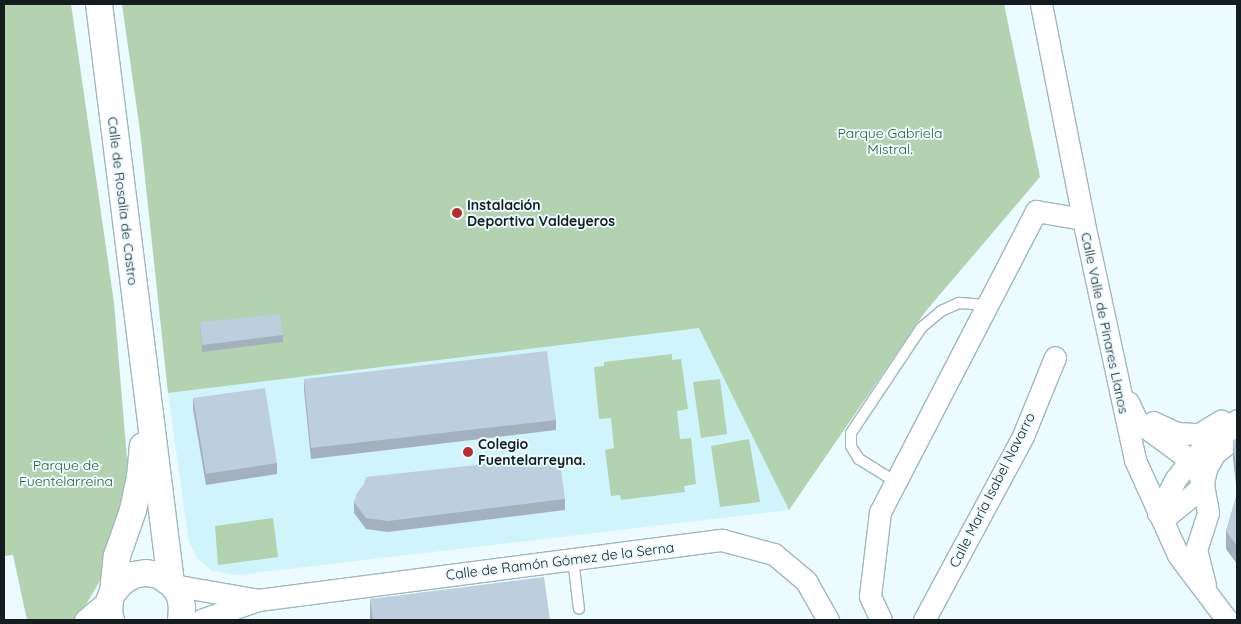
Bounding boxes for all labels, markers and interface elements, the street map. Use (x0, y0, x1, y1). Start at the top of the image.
street label: Calle de Rosalía de Castro (104, 116, 142, 286)
park label: Parque Gabriela Mistral. (838, 125, 942, 158)
place label: Instalación Deportiva Valdeyeros (467, 197, 615, 230)
marker: Instalación Deportiva Valdeyeros (451, 207, 463, 219)
street label: Calle Valle de Pinares Llanos (1078, 231, 1132, 415)
street label: Calle María Isabel Navarro (946, 410, 1038, 570)
place label: Colegio Fuentelarreyna. (478, 436, 586, 468)
marker: Colegio Fuentelarreyna. (462, 446, 474, 458)
park label: Parque de Fuentelarreina (19, 457, 113, 490)
street label: Calle de Ramón Gómez de la Serna (445, 539, 675, 583)

